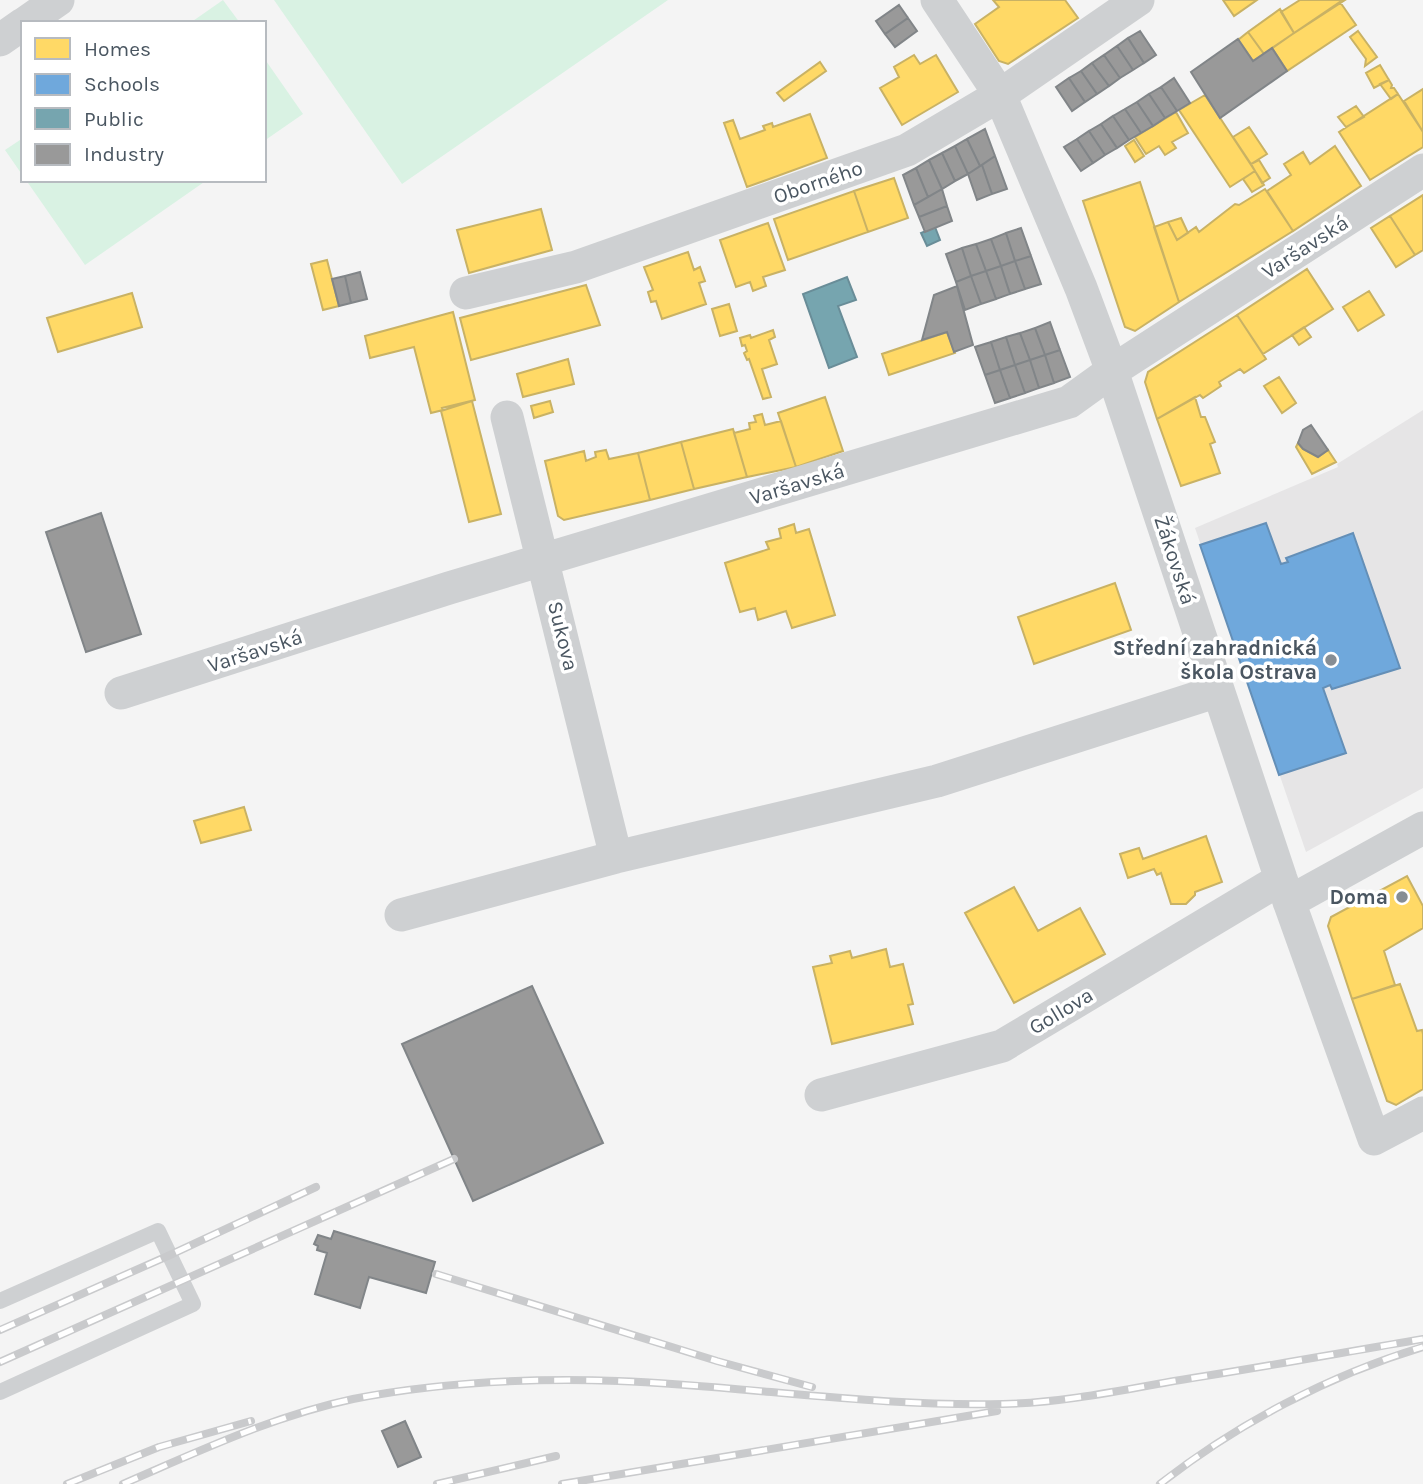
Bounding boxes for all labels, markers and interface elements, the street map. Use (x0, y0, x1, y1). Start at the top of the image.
legend (21, 21, 266, 182)
text: Homes (84, 37, 151, 61)
text: Schools (84, 72, 160, 96)
text: Public (84, 107, 144, 131)
text: Industry (84, 142, 164, 166)
street label: Oborného (770, 156, 866, 208)
street label: Varšavská (1257, 210, 1353, 284)
street label: Varšavská (747, 458, 847, 510)
street label: Žákovská (1149, 512, 1201, 608)
street label: Sukova (543, 599, 583, 673)
street label: Varšavská (205, 624, 305, 678)
place label: Střední zahradnická škola Ostrava (1113, 636, 1317, 684)
marker: Střední zahradnická škola Ostrava (1323, 652, 1339, 668)
place label: Doma (1329, 885, 1388, 909)
marker: Doma (1394, 889, 1410, 905)
street label: Gollova (1025, 983, 1097, 1039)

